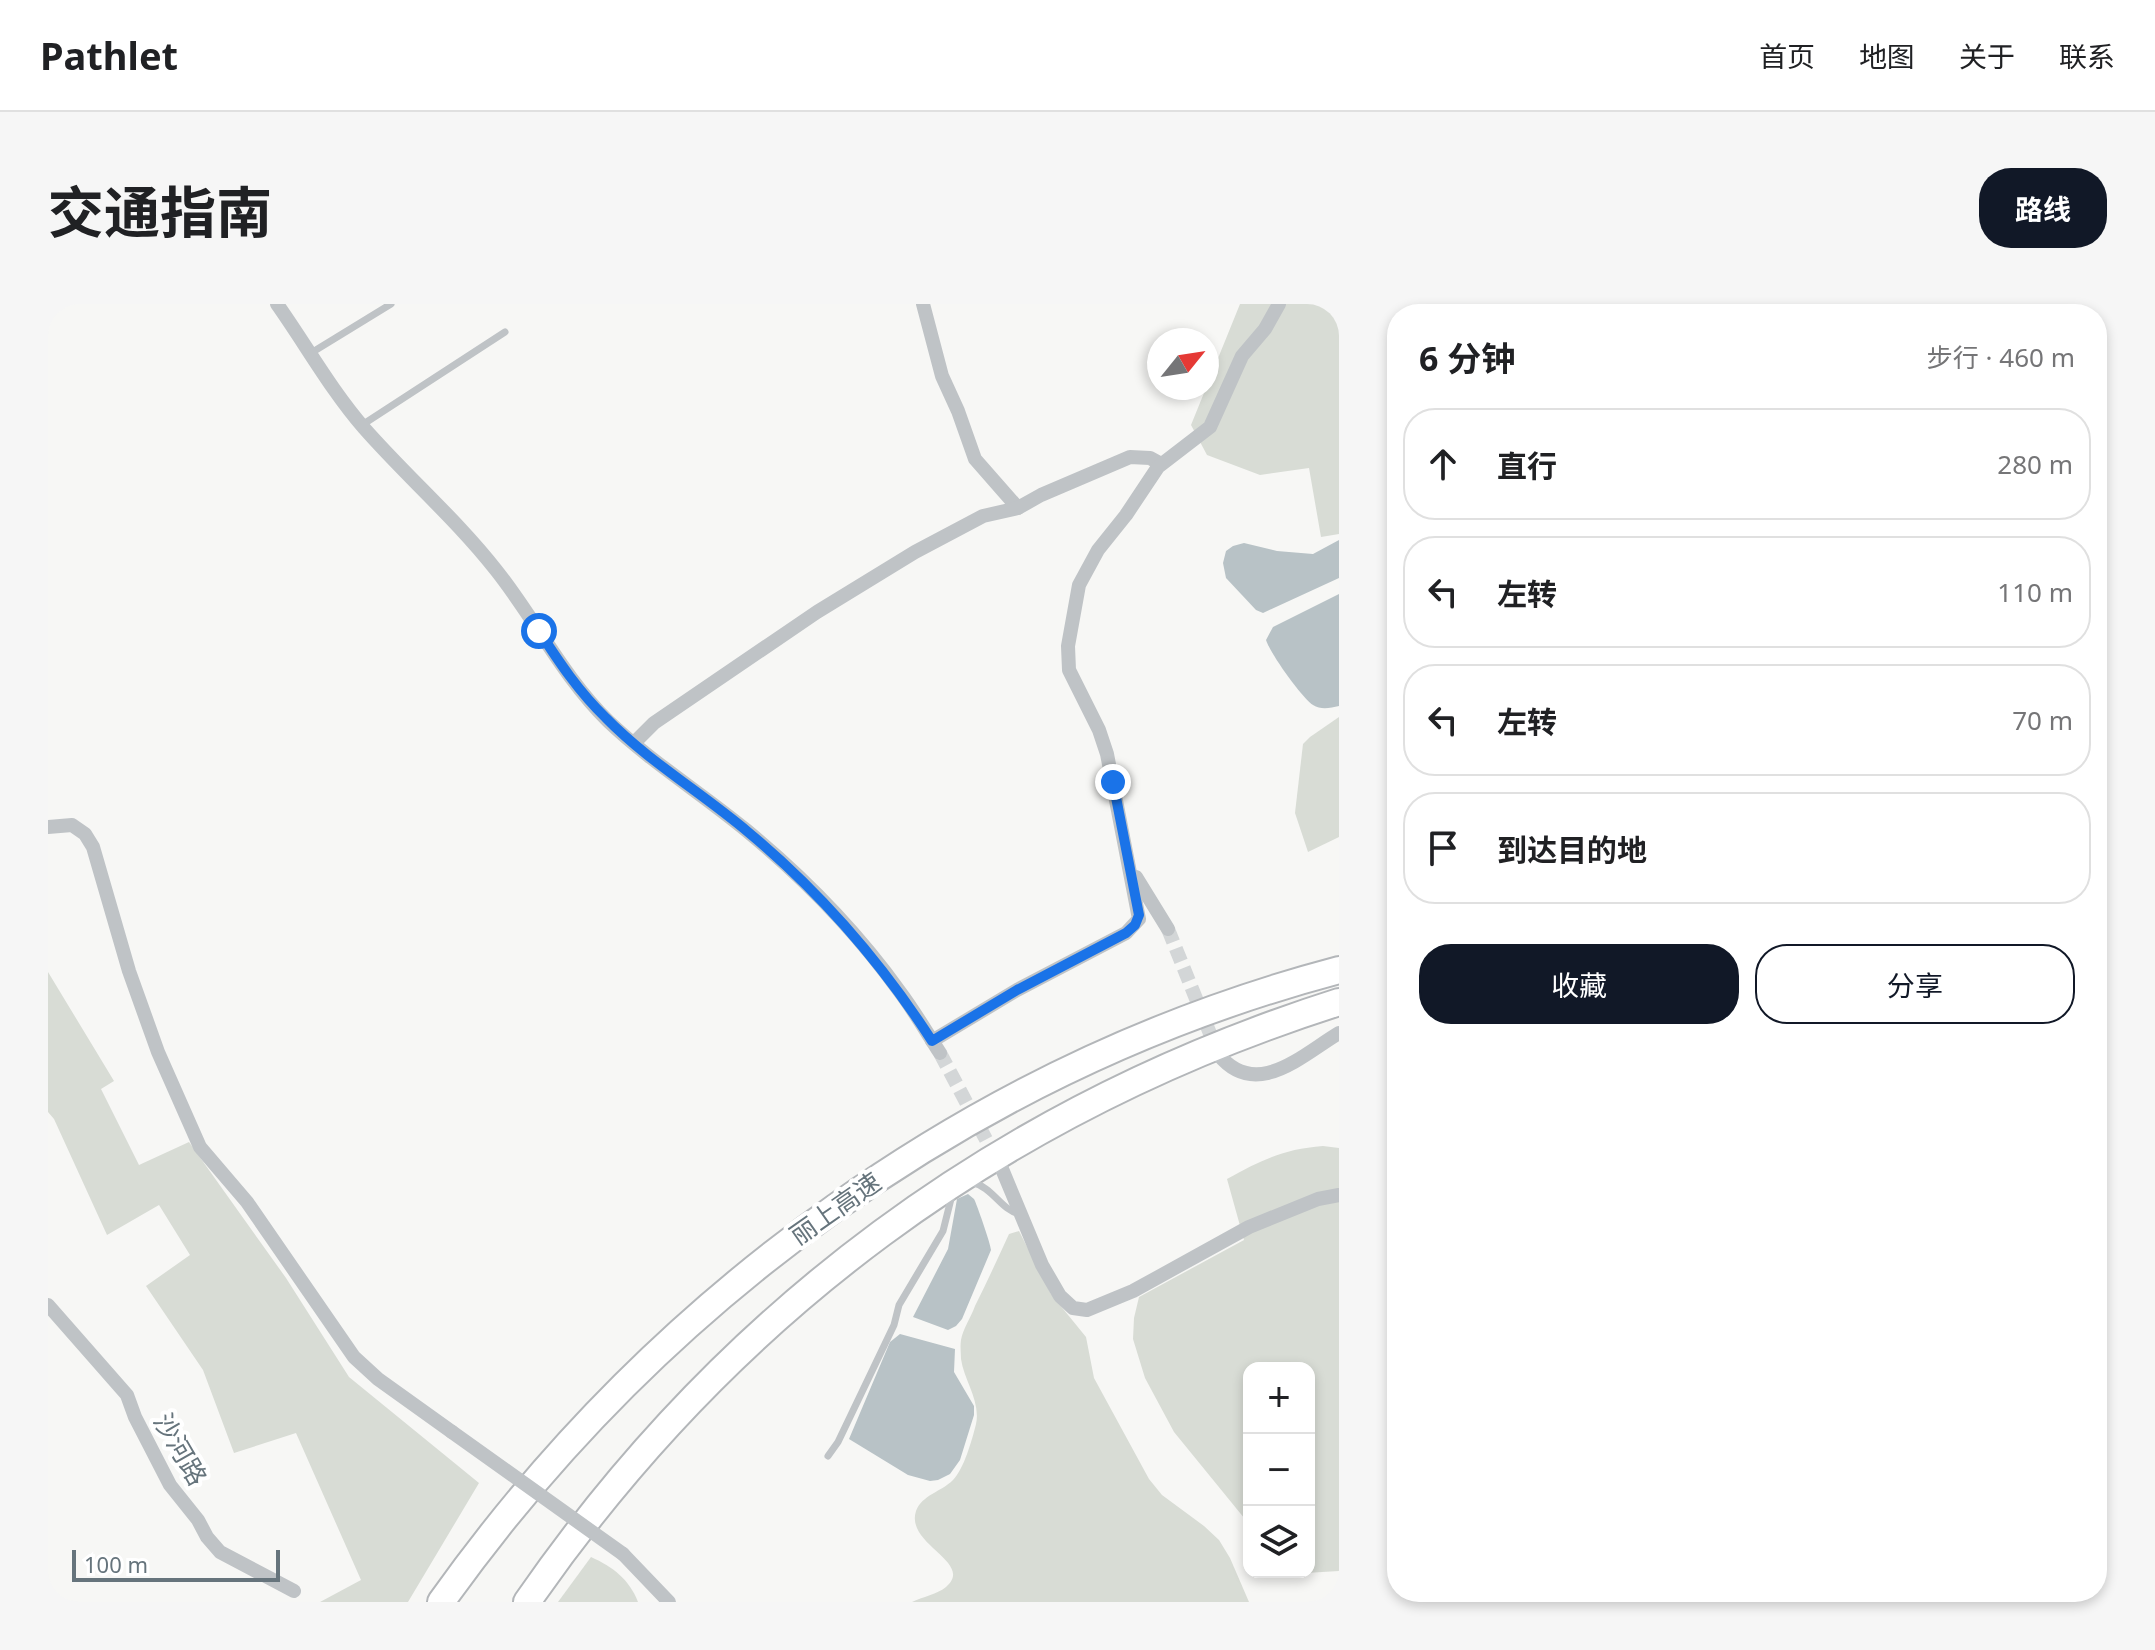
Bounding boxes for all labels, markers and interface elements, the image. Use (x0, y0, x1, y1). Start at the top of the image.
text: Pathlet (40, 29, 178, 81)
text: 首页 (1759, 37, 1815, 75)
text: 地图 (1859, 37, 1915, 75)
text: 关于 (1959, 37, 2015, 75)
text: 联系 (2059, 37, 2115, 75)
button: 路线 (1979, 168, 2107, 248)
text: 交通指南 (48, 173, 272, 249)
north arrow (1147, 328, 1219, 400)
text: 6 分钟 (1419, 335, 1515, 381)
text: 步行 · 460 m (1927, 339, 2075, 375)
icon: ahead (1421, 442, 1465, 486)
text: 直行 (1497, 445, 1557, 486)
text: 280 m (1997, 446, 2073, 482)
icon: left (1421, 570, 1465, 614)
text: 左转 (1497, 573, 1557, 614)
text: 110 m (1997, 574, 2073, 610)
route start (521, 613, 557, 649)
icon: left (1421, 698, 1465, 742)
text: 左转 (1497, 701, 1557, 742)
text: 70 m (2012, 702, 2073, 738)
route end (1095, 764, 1131, 800)
icon: arrive (1421, 826, 1465, 870)
text: 到达目的地 (1497, 829, 1647, 870)
button: 收藏 (1419, 944, 1739, 1024)
button: 分享 (1755, 944, 2075, 1024)
street label: 丽上高速 (782, 1163, 888, 1253)
map controls (1243, 1362, 1315, 1578)
button: + (1243, 1362, 1315, 1434)
street label: 沙河路 (146, 1406, 216, 1492)
button: − (1243, 1434, 1315, 1506)
button: layers (1243, 1506, 1315, 1578)
scale bar (72, 1546, 280, 1582)
text: 100 m (84, 1549, 148, 1579)

